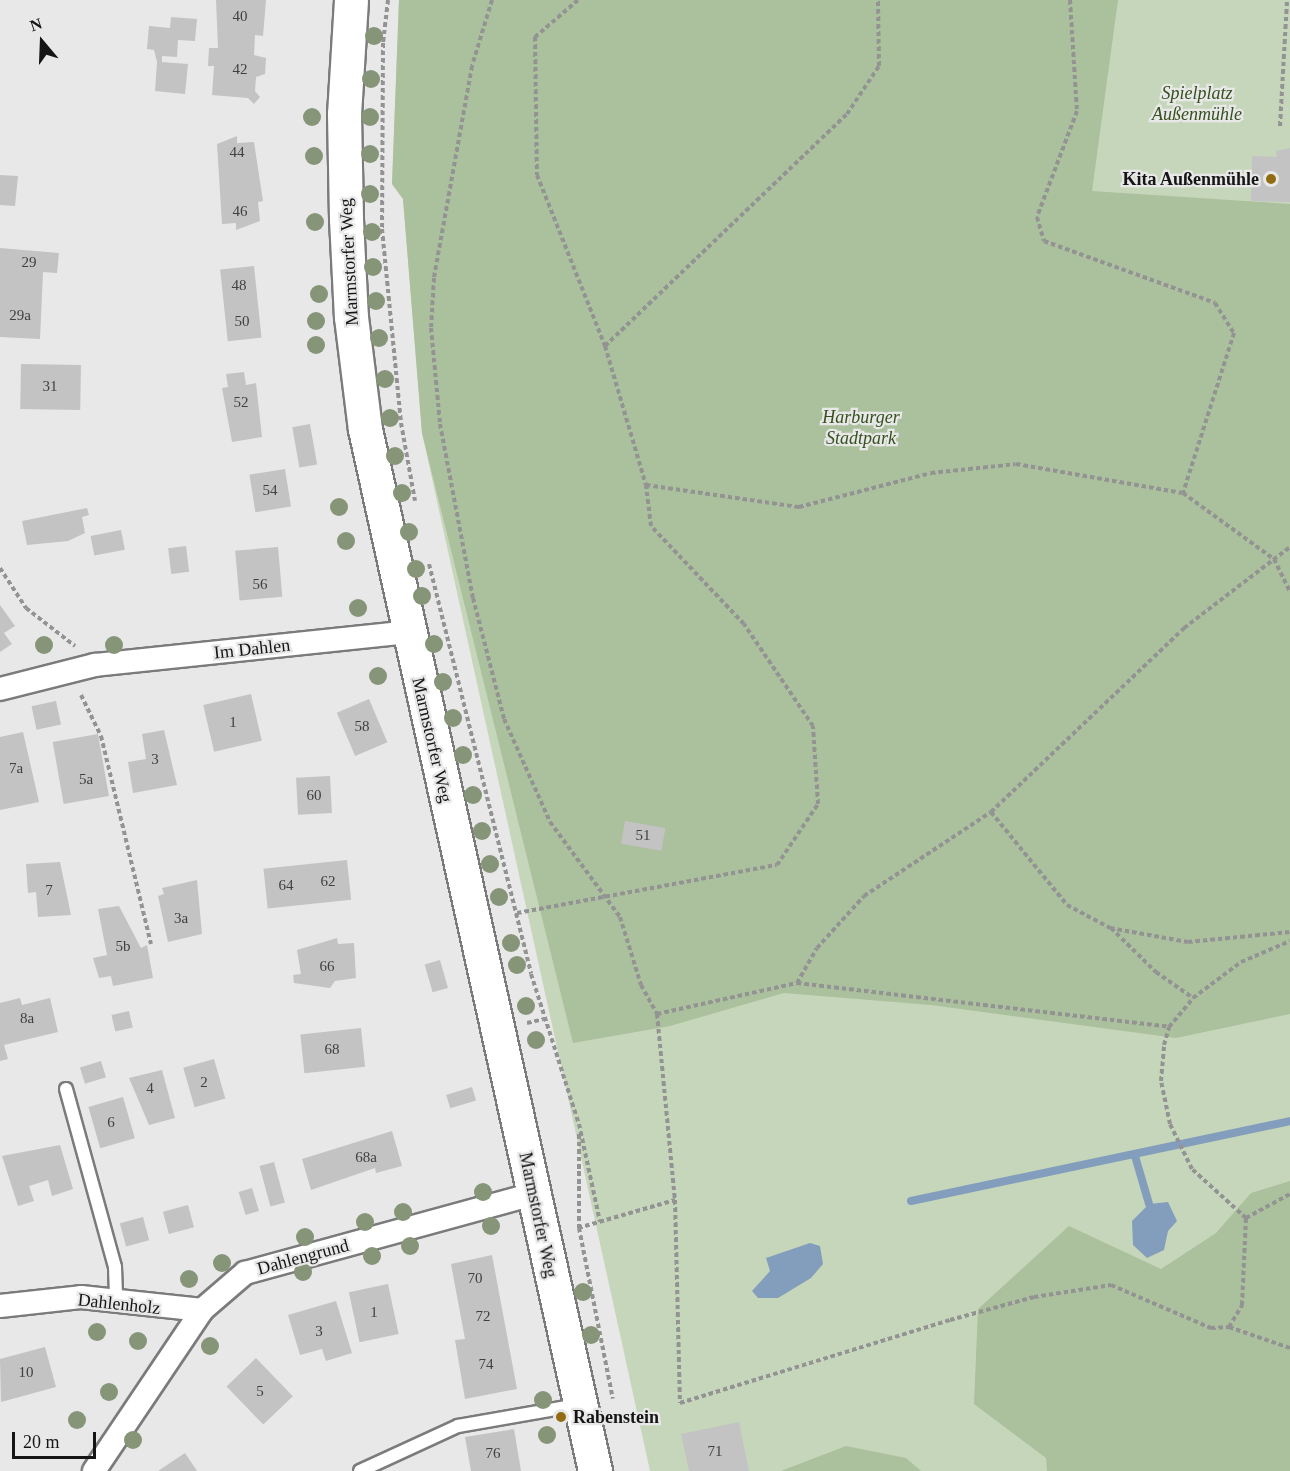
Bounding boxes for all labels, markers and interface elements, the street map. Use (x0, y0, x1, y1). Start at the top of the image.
house number: 40 (232, 8, 248, 26)
north arrow (12, 12, 72, 72)
text: N (28, 15, 44, 34)
house number: 42 (232, 61, 248, 79)
park label: Spielplatz Außenmühle (1152, 83, 1242, 125)
house number: 44 (230, 144, 244, 162)
place label: Kita Außenmühle (1121, 168, 1259, 190)
marker: Kita Außenmühle (1264, 172, 1278, 186)
street label: Marmstorfer Weg (335, 198, 363, 326)
house number: 46 (232, 203, 248, 221)
house number: 29 (22, 254, 36, 272)
house number: 48 (232, 277, 246, 295)
house number: 29a (9, 307, 31, 325)
house number: 50 (234, 313, 250, 331)
house number: 31 (42, 378, 58, 396)
house number: 52 (234, 394, 248, 412)
park label: Harburger Stadtpark (822, 407, 900, 450)
house number: 54 (262, 482, 278, 500)
house number: 56 (252, 576, 268, 594)
street label: Im Dahlen (213, 634, 291, 664)
street label: Marmstorfer Weg (407, 675, 457, 805)
house number: 1 (229, 714, 237, 732)
house number: 58 (354, 718, 370, 736)
house number: 3 (151, 751, 159, 769)
house number: 7a (9, 760, 23, 778)
house number: 5a (79, 771, 93, 789)
house number: 60 (306, 787, 322, 805)
house number: 51 (636, 827, 650, 845)
house number: 62 (320, 873, 336, 891)
house number: 64 (278, 877, 294, 895)
house number: 7 (45, 882, 53, 900)
house number: 3a (174, 910, 188, 928)
house number: 5b (116, 938, 130, 956)
house number: 66 (320, 958, 334, 976)
house number: 8a (20, 1010, 34, 1028)
house number: 68 (324, 1041, 340, 1059)
house number: 2 (200, 1074, 208, 1092)
house number: 4 (146, 1080, 154, 1098)
house number: 6 (107, 1114, 115, 1132)
house number: 68a (355, 1149, 377, 1167)
street label: Marmstorfer Weg (514, 1150, 562, 1280)
street label: Dahlengrund (255, 1234, 351, 1280)
house number: 70 (468, 1270, 482, 1288)
street label: Dahlenholz (77, 1289, 161, 1319)
house number: 1 (370, 1304, 378, 1322)
house number: 72 (476, 1308, 490, 1326)
house number: 3 (315, 1323, 323, 1341)
house number: 74 (478, 1356, 494, 1374)
house number: 10 (18, 1364, 34, 1382)
house number: 5 (256, 1383, 264, 1401)
place label: Rabenstein (573, 1406, 659, 1428)
marker: Rabenstein (554, 1410, 568, 1424)
scale bar (15, 1420, 99, 1458)
text: 20 m (23, 1432, 60, 1452)
house number: 71 (708, 1443, 722, 1461)
house number: 76 (486, 1445, 500, 1463)

